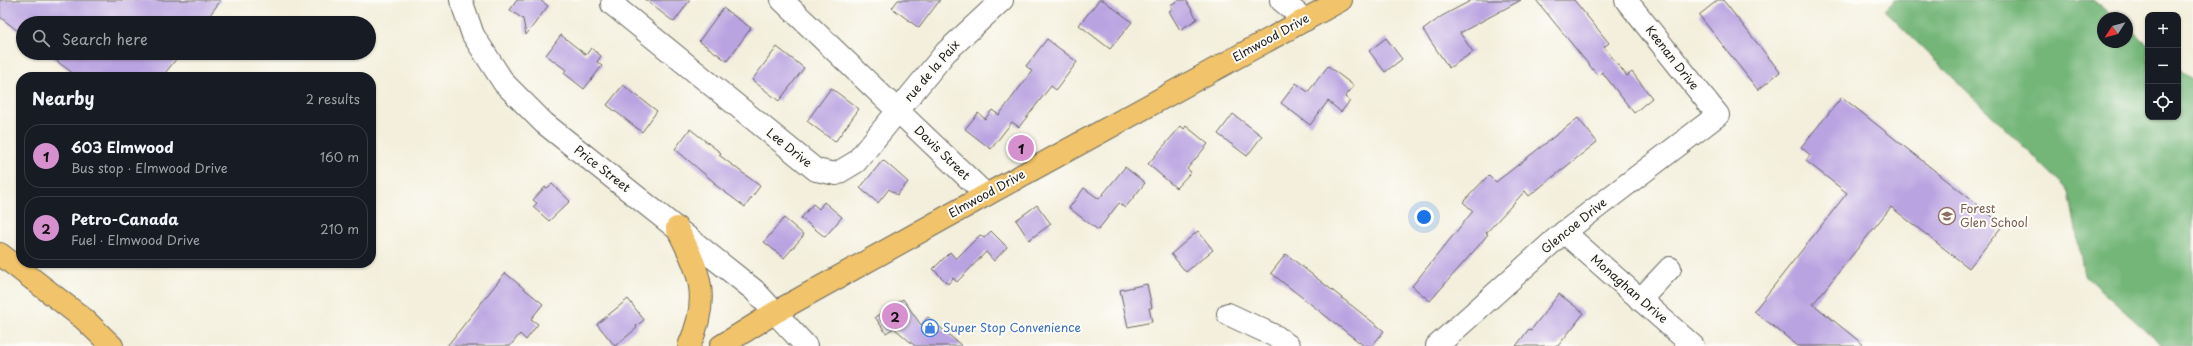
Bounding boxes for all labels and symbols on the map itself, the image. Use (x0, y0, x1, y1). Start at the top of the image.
street label: Elmwood Drive (1229, 9, 1312, 66)
north arrow (2097, 12, 2133, 48)
street label: Keenan Drive (1642, 21, 1704, 93)
street label: rue de la Paix (899, 36, 963, 105)
street label: Davis Street (911, 121, 975, 184)
street label: Lee Drive (763, 123, 816, 171)
pin: 1 (1008, 133, 1034, 163)
street label: Price Street (571, 140, 635, 196)
street label: Elmwood Drive (945, 165, 1028, 222)
street label: Glencoe Drive (1537, 193, 1610, 257)
place label: Forest Glen School (1960, 199, 2028, 231)
school or university icon: Forest Glen School (1937, 206, 1957, 226)
your location (1414, 207, 1434, 227)
street label: Monaghan Drive (1587, 250, 1672, 327)
pin: 2 (882, 301, 908, 331)
shop icon: Super Stop Convenience (920, 318, 940, 338)
place label: Super Stop Convenience (943, 318, 1082, 336)

